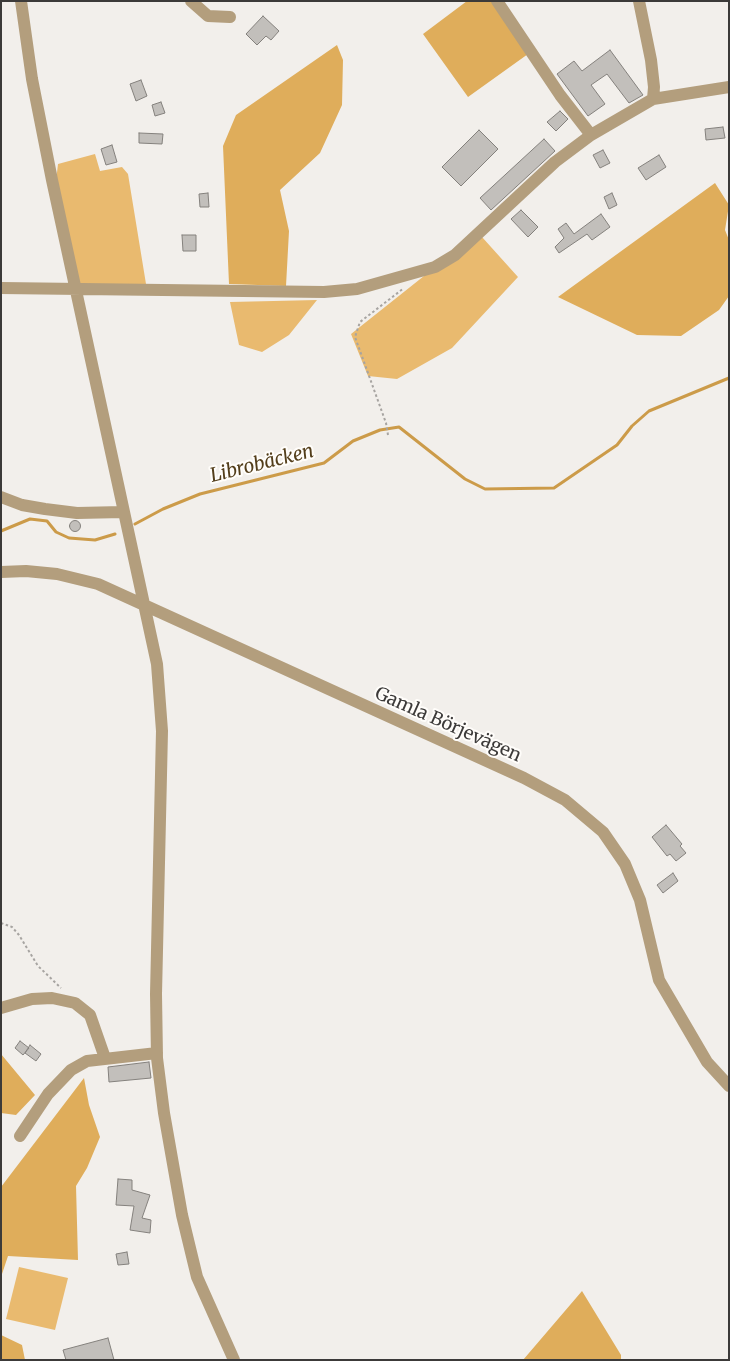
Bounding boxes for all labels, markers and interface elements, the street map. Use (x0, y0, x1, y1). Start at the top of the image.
water label: Librobäcken (208, 440, 316, 488)
street label: Gamla Börjevägen (372, 683, 524, 767)

